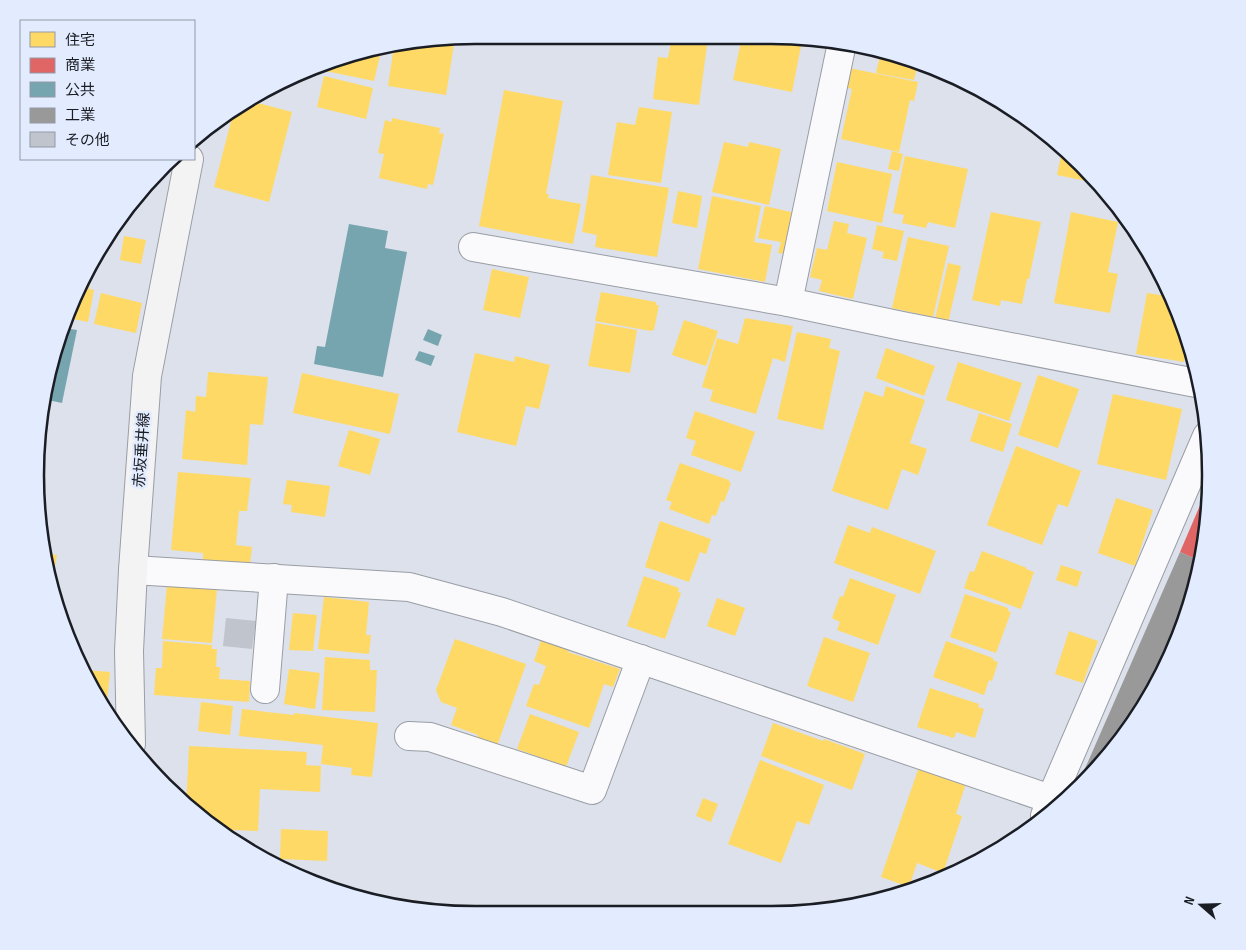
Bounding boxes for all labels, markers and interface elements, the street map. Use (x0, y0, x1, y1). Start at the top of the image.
legend (20, 20, 195, 160)
text: 住宅 (65, 31, 95, 50)
text: 商業 (65, 56, 95, 75)
text: 公共 (65, 81, 95, 100)
text: 工業 (65, 106, 95, 125)
text: その他 (65, 131, 110, 150)
street label: 赤坂垂井線 (130, 412, 154, 488)
north arrow (1176, 880, 1226, 930)
text: N (1180, 894, 1199, 907)

